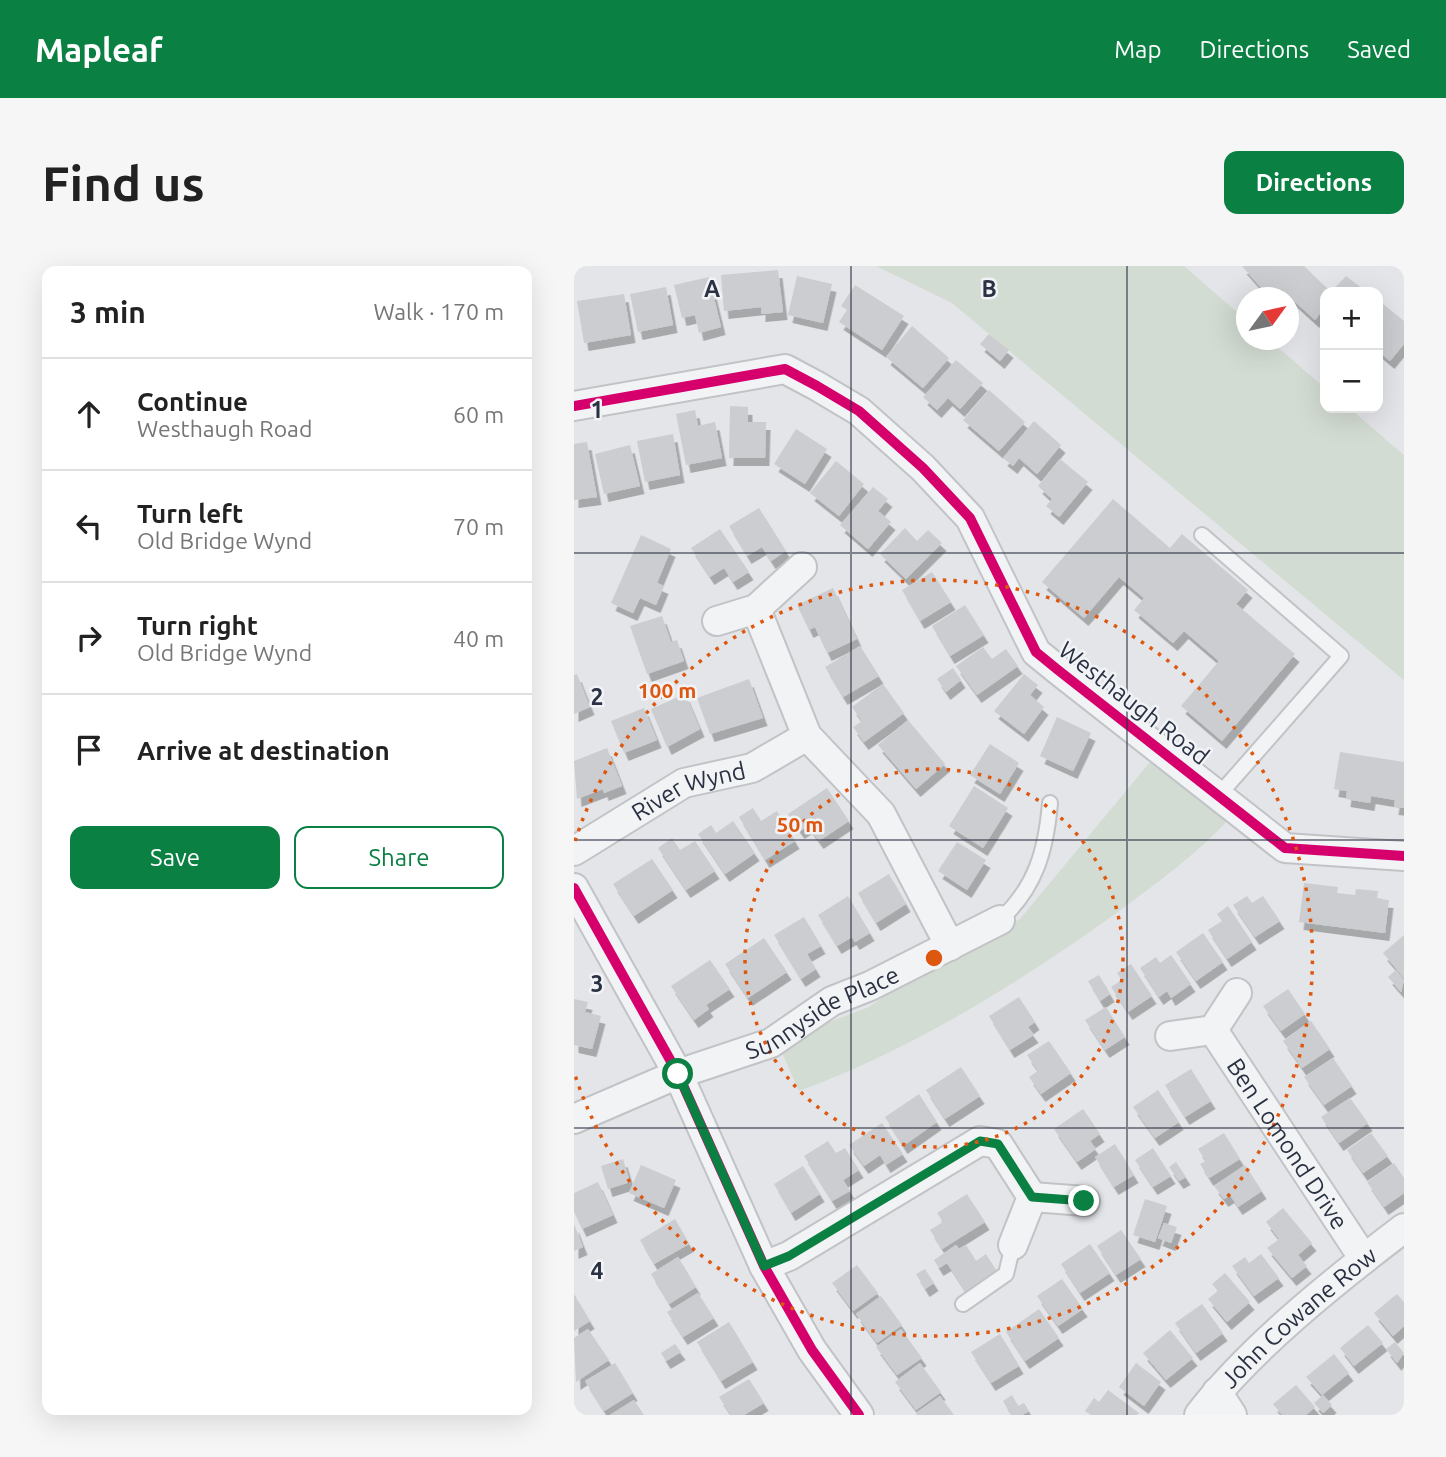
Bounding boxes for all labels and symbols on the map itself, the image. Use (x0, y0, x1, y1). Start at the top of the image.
text: A (704, 276, 720, 301)
text: B (981, 276, 997, 301)
north arrow (1236, 287, 1299, 350)
text: 1 (591, 397, 603, 422)
street label: Westhaugh Road (1054, 636, 1214, 770)
text: 100 m (638, 678, 696, 702)
text: 2 (591, 684, 603, 709)
street label: River Wynd (627, 756, 748, 826)
text: 50 m (777, 812, 823, 836)
centre of rings (922, 946, 946, 970)
street label: Sunnyside Place (742, 960, 903, 1064)
text: 3 (591, 971, 603, 996)
street label: Ben Lomond Drive (1222, 1053, 1354, 1234)
route start (662, 1058, 693, 1089)
route end (1068, 1185, 1099, 1216)
street label: John Cowane Row (1215, 1241, 1382, 1393)
text: 4 (591, 1258, 604, 1283)

